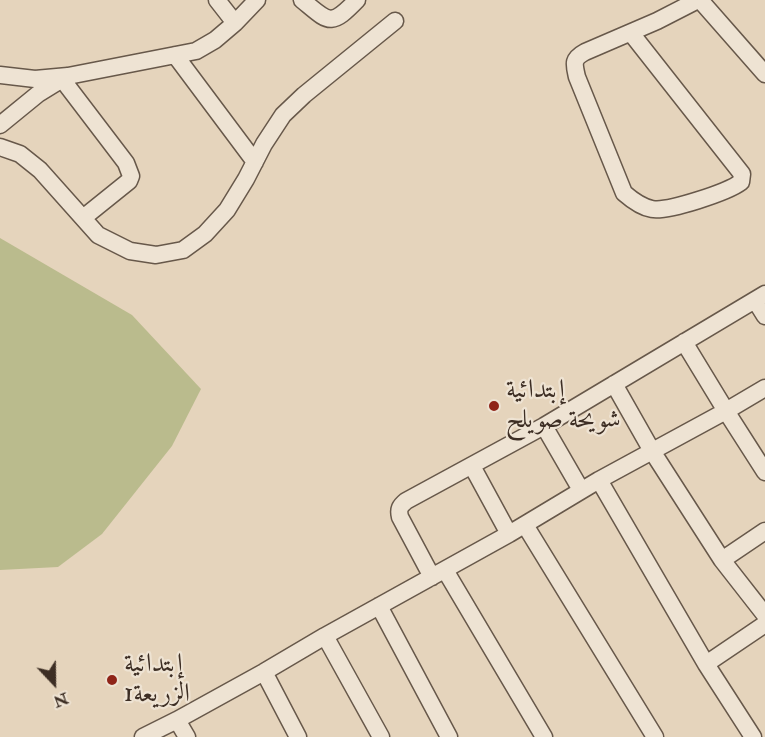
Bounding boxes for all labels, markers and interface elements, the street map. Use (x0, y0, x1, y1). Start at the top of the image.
place label: إبتدائية شويحة صويلح (506, 375, 621, 436)
marker: إبتدائية شويحة صويلح (487, 399, 501, 413)
place label: إبتدائية الزريعة1 (124, 649, 190, 710)
north arrow (24, 653, 84, 713)
marker: إبتدائية الزريعة1 (105, 673, 119, 687)
text: N (50, 688, 71, 712)

